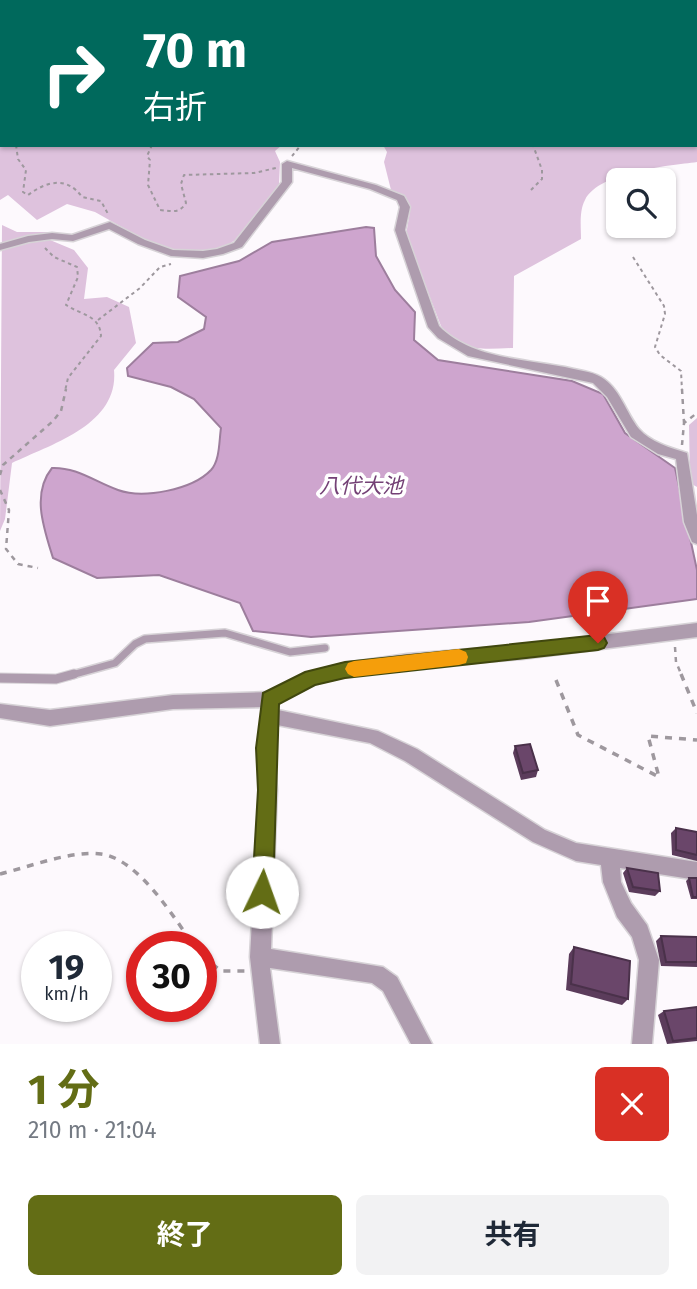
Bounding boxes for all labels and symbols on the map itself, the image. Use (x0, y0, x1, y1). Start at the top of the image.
water label: 八代大池 (319, 473, 405, 499)
pin (568, 571, 628, 643)
position arrow (225, 855, 299, 929)
speed limit sign: 30 (126, 931, 217, 1022)

